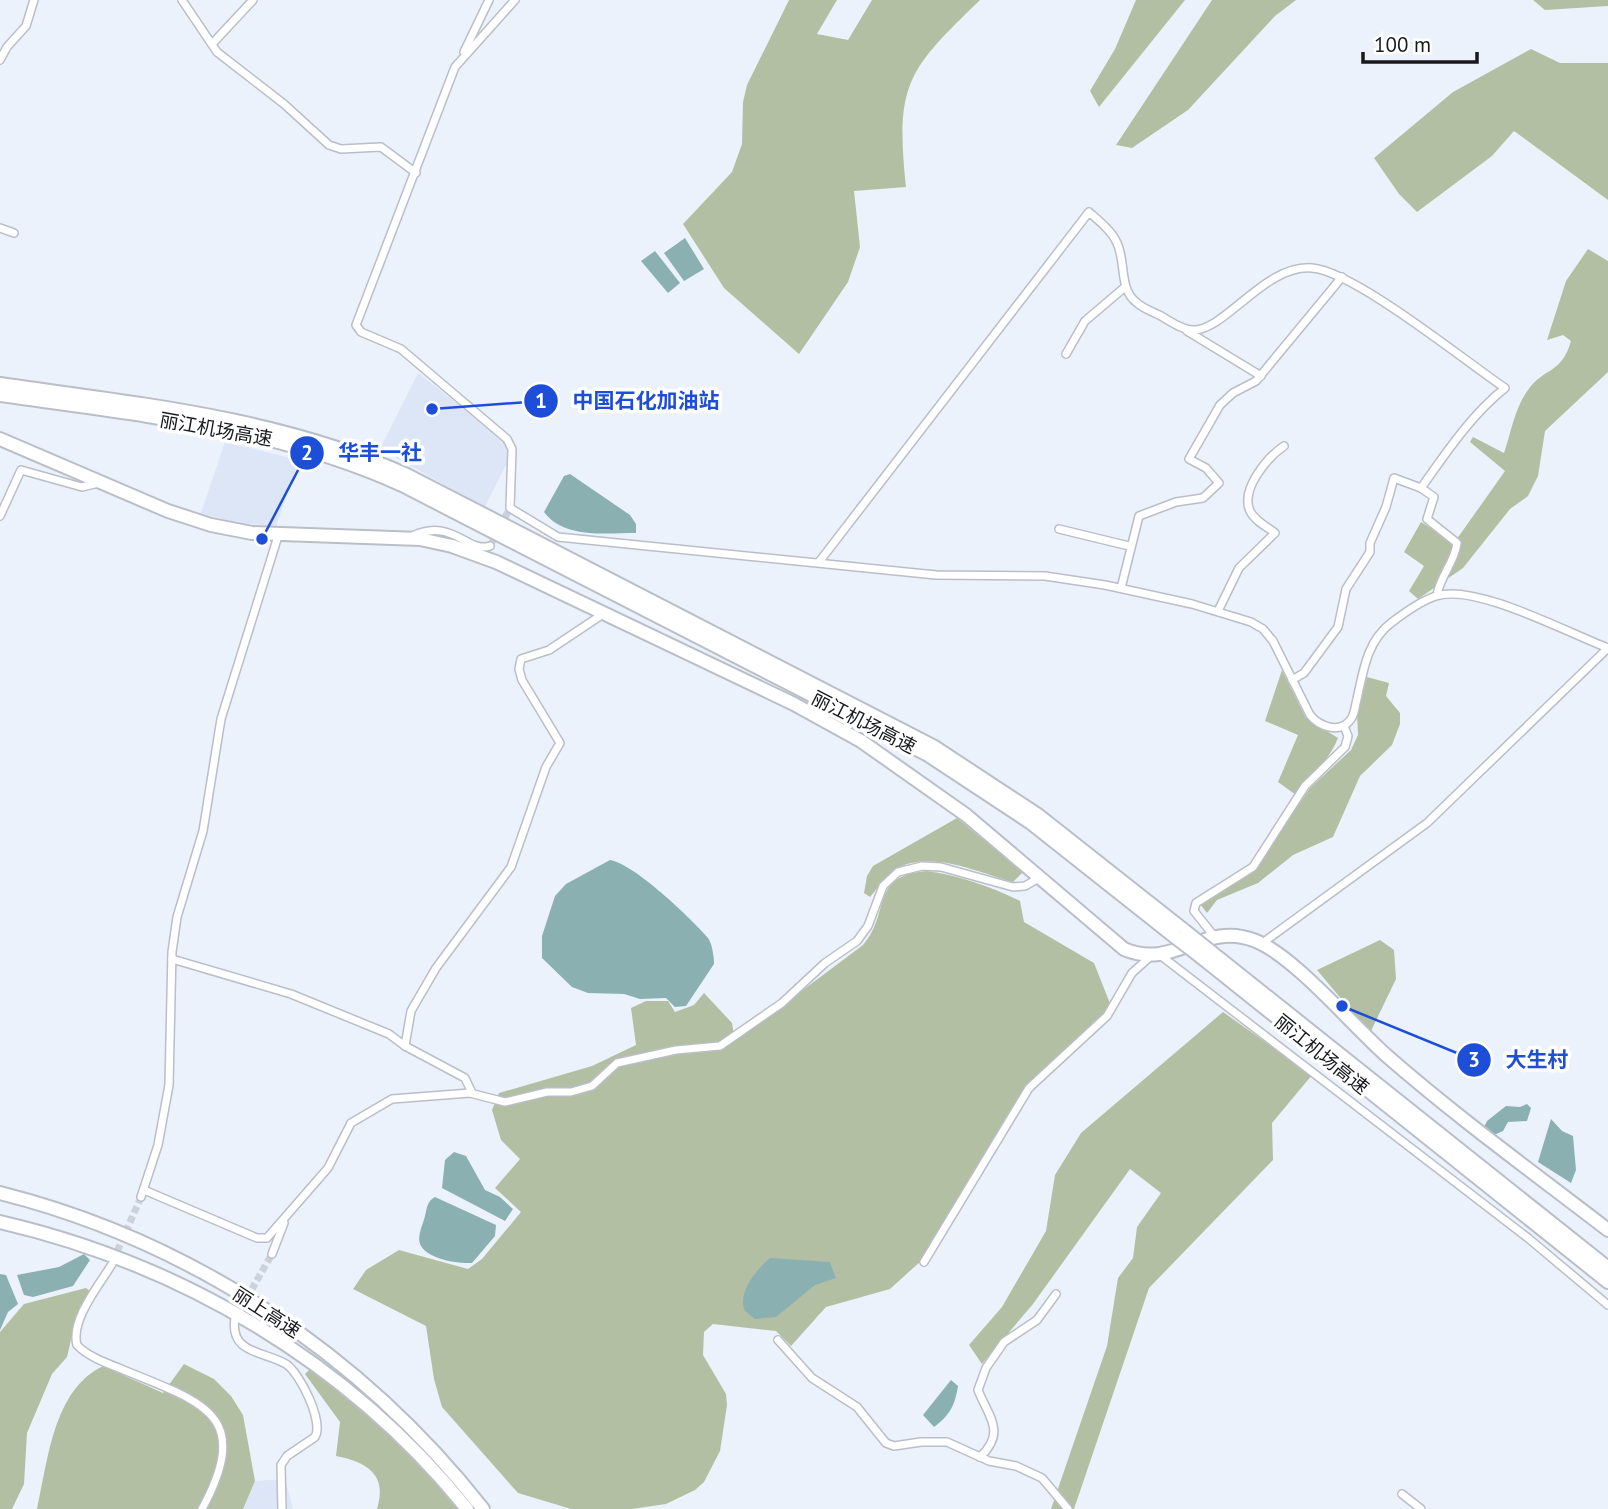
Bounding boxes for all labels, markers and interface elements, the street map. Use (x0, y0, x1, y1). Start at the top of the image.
scale bar (1363, 21, 1477, 65)
text: 100 m (1374, 31, 1431, 58)
callout: 中国石化加油站 (523, 380, 733, 422)
text: 1 (535, 387, 547, 414)
text: 中国石化加油站 (573, 387, 720, 414)
street label: 丽江机场高速 (158, 407, 274, 451)
callout: 华丰一社 (289, 432, 436, 474)
text: 2 (301, 439, 313, 466)
text: 华丰一社 (338, 439, 422, 466)
street label: 丽江机场高速 (808, 685, 920, 759)
street label: 丽江机场高速 (1270, 1009, 1374, 1099)
callout: 大生村 (1457, 1039, 1583, 1081)
text: 3 (1468, 1046, 1480, 1073)
text: 大生村 (1506, 1046, 1569, 1073)
street label: 丽上高速 (229, 1281, 305, 1343)

